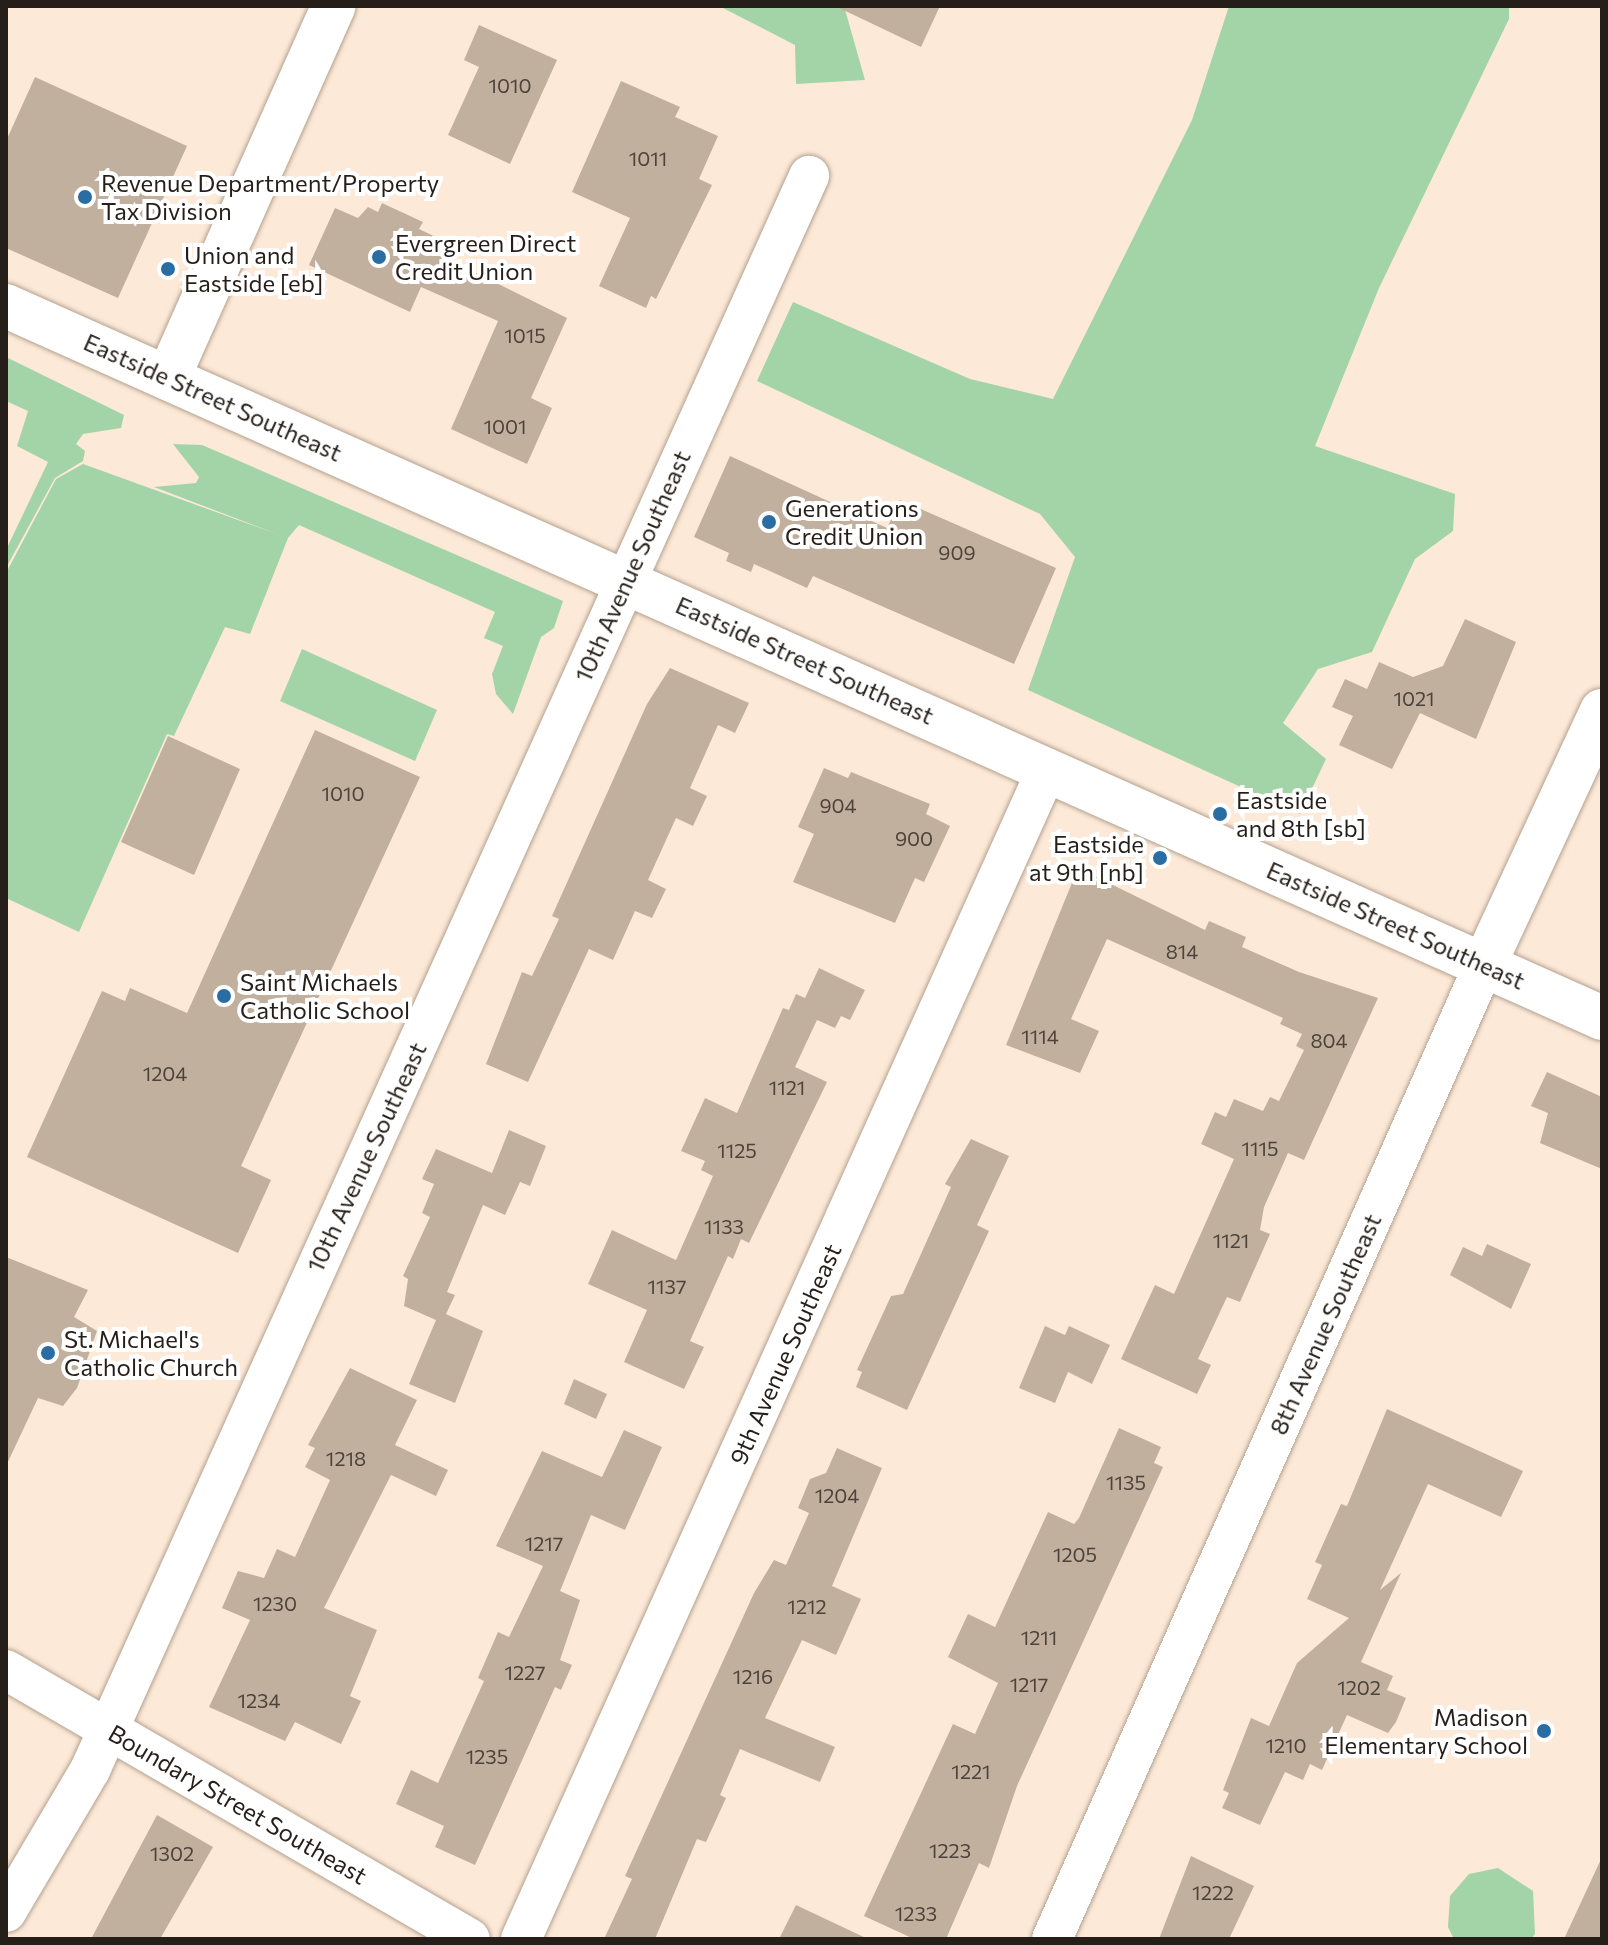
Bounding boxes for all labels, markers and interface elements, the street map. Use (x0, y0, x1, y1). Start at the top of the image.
house number: 1010 (488, 73, 532, 97)
house number: 1011 (629, 146, 667, 170)
place label: Revenue Department/Property Tax Division (101, 169, 439, 225)
marker: Revenue Department/Property Tax Division (76, 188, 94, 206)
place label: Evergreen Direct Credit Union (395, 229, 576, 285)
place label: Union and Eastside [eb] (184, 241, 323, 297)
marker: Evergreen Direct Credit Union (370, 248, 388, 266)
marker: Union and Eastside [eb] (159, 260, 177, 278)
house number: 1015 (504, 323, 546, 347)
street label: Eastside Street Southeast (80, 327, 346, 467)
house number: 1001 (483, 414, 527, 438)
street label: 10th Avenue Southeast (568, 446, 696, 686)
place label: Generations Credit Union (785, 494, 923, 550)
marker: Generations Credit Union (760, 513, 778, 531)
house number: 909 (938, 540, 976, 564)
street label: Eastside Street Southeast (672, 590, 938, 730)
house number: 1021 (1393, 686, 1435, 710)
house number: 1010 (321, 781, 365, 805)
place label: Eastside and 8th [sb] (1236, 786, 1366, 842)
house number: 904 (819, 793, 857, 817)
marker: Eastside and 8th [sb] (1211, 805, 1229, 823)
house number: 900 (895, 826, 933, 850)
place label: Eastside at 9th [nb] (1029, 830, 1144, 886)
marker: Eastside at 9th [nb] (1151, 849, 1169, 867)
street label: Eastside Street Southeast (1263, 855, 1529, 995)
house number: 814 (1166, 939, 1198, 963)
place label: Saint Michaels Catholic School (240, 968, 410, 1024)
marker: Saint Michaels Catholic School (215, 987, 233, 1005)
house number: 1114 (1021, 1024, 1059, 1048)
house number: 804 (1310, 1028, 1348, 1052)
street label: 10th Avenue Southeast (300, 1038, 432, 1276)
house number: 1204 (143, 1061, 187, 1085)
house number: 1121 (769, 1075, 805, 1099)
house number: 1115 (1241, 1136, 1279, 1160)
house number: 1125 (717, 1138, 757, 1162)
street label: 8th Avenue Southeast (1263, 1209, 1387, 1439)
house number: 1133 (704, 1214, 744, 1238)
house number: 1121 (1213, 1228, 1249, 1252)
street label: 9th Avenue Southeast (723, 1239, 847, 1469)
house number: 1137 (648, 1274, 686, 1298)
place label: St. Michael's Catholic Church (64, 1325, 238, 1381)
marker: St. Michael's Catholic Church (39, 1344, 57, 1362)
house number: 1218 (326, 1446, 366, 1470)
house number: 1135 (1106, 1470, 1146, 1494)
house number: 1204 (815, 1483, 859, 1507)
house number: 1217 (525, 1531, 563, 1555)
house number: 1205 (1053, 1542, 1097, 1566)
house number: 1230 (253, 1591, 297, 1615)
house number: 1212 (787, 1594, 827, 1618)
house number: 1211 (1021, 1625, 1057, 1649)
house number: 1227 (504, 1660, 546, 1684)
house number: 1216 (733, 1664, 773, 1688)
house number: 1217 (1010, 1672, 1048, 1696)
house number: 1202 (1337, 1675, 1381, 1699)
house number: 1234 (237, 1688, 281, 1712)
place label: Madison Elementary School (1324, 1703, 1528, 1759)
street label: Boundary Street Southeast (104, 1718, 372, 1890)
marker: Madison Elementary School (1535, 1722, 1553, 1740)
house number: 1210 (1265, 1733, 1307, 1757)
house number: 1235 (466, 1744, 508, 1768)
house number: 1221 (951, 1759, 991, 1783)
house number: 1223 (929, 1838, 971, 1862)
house number: 1302 (150, 1841, 194, 1865)
house number: 1222 (1192, 1880, 1234, 1904)
house number: 1233 (895, 1901, 937, 1925)

